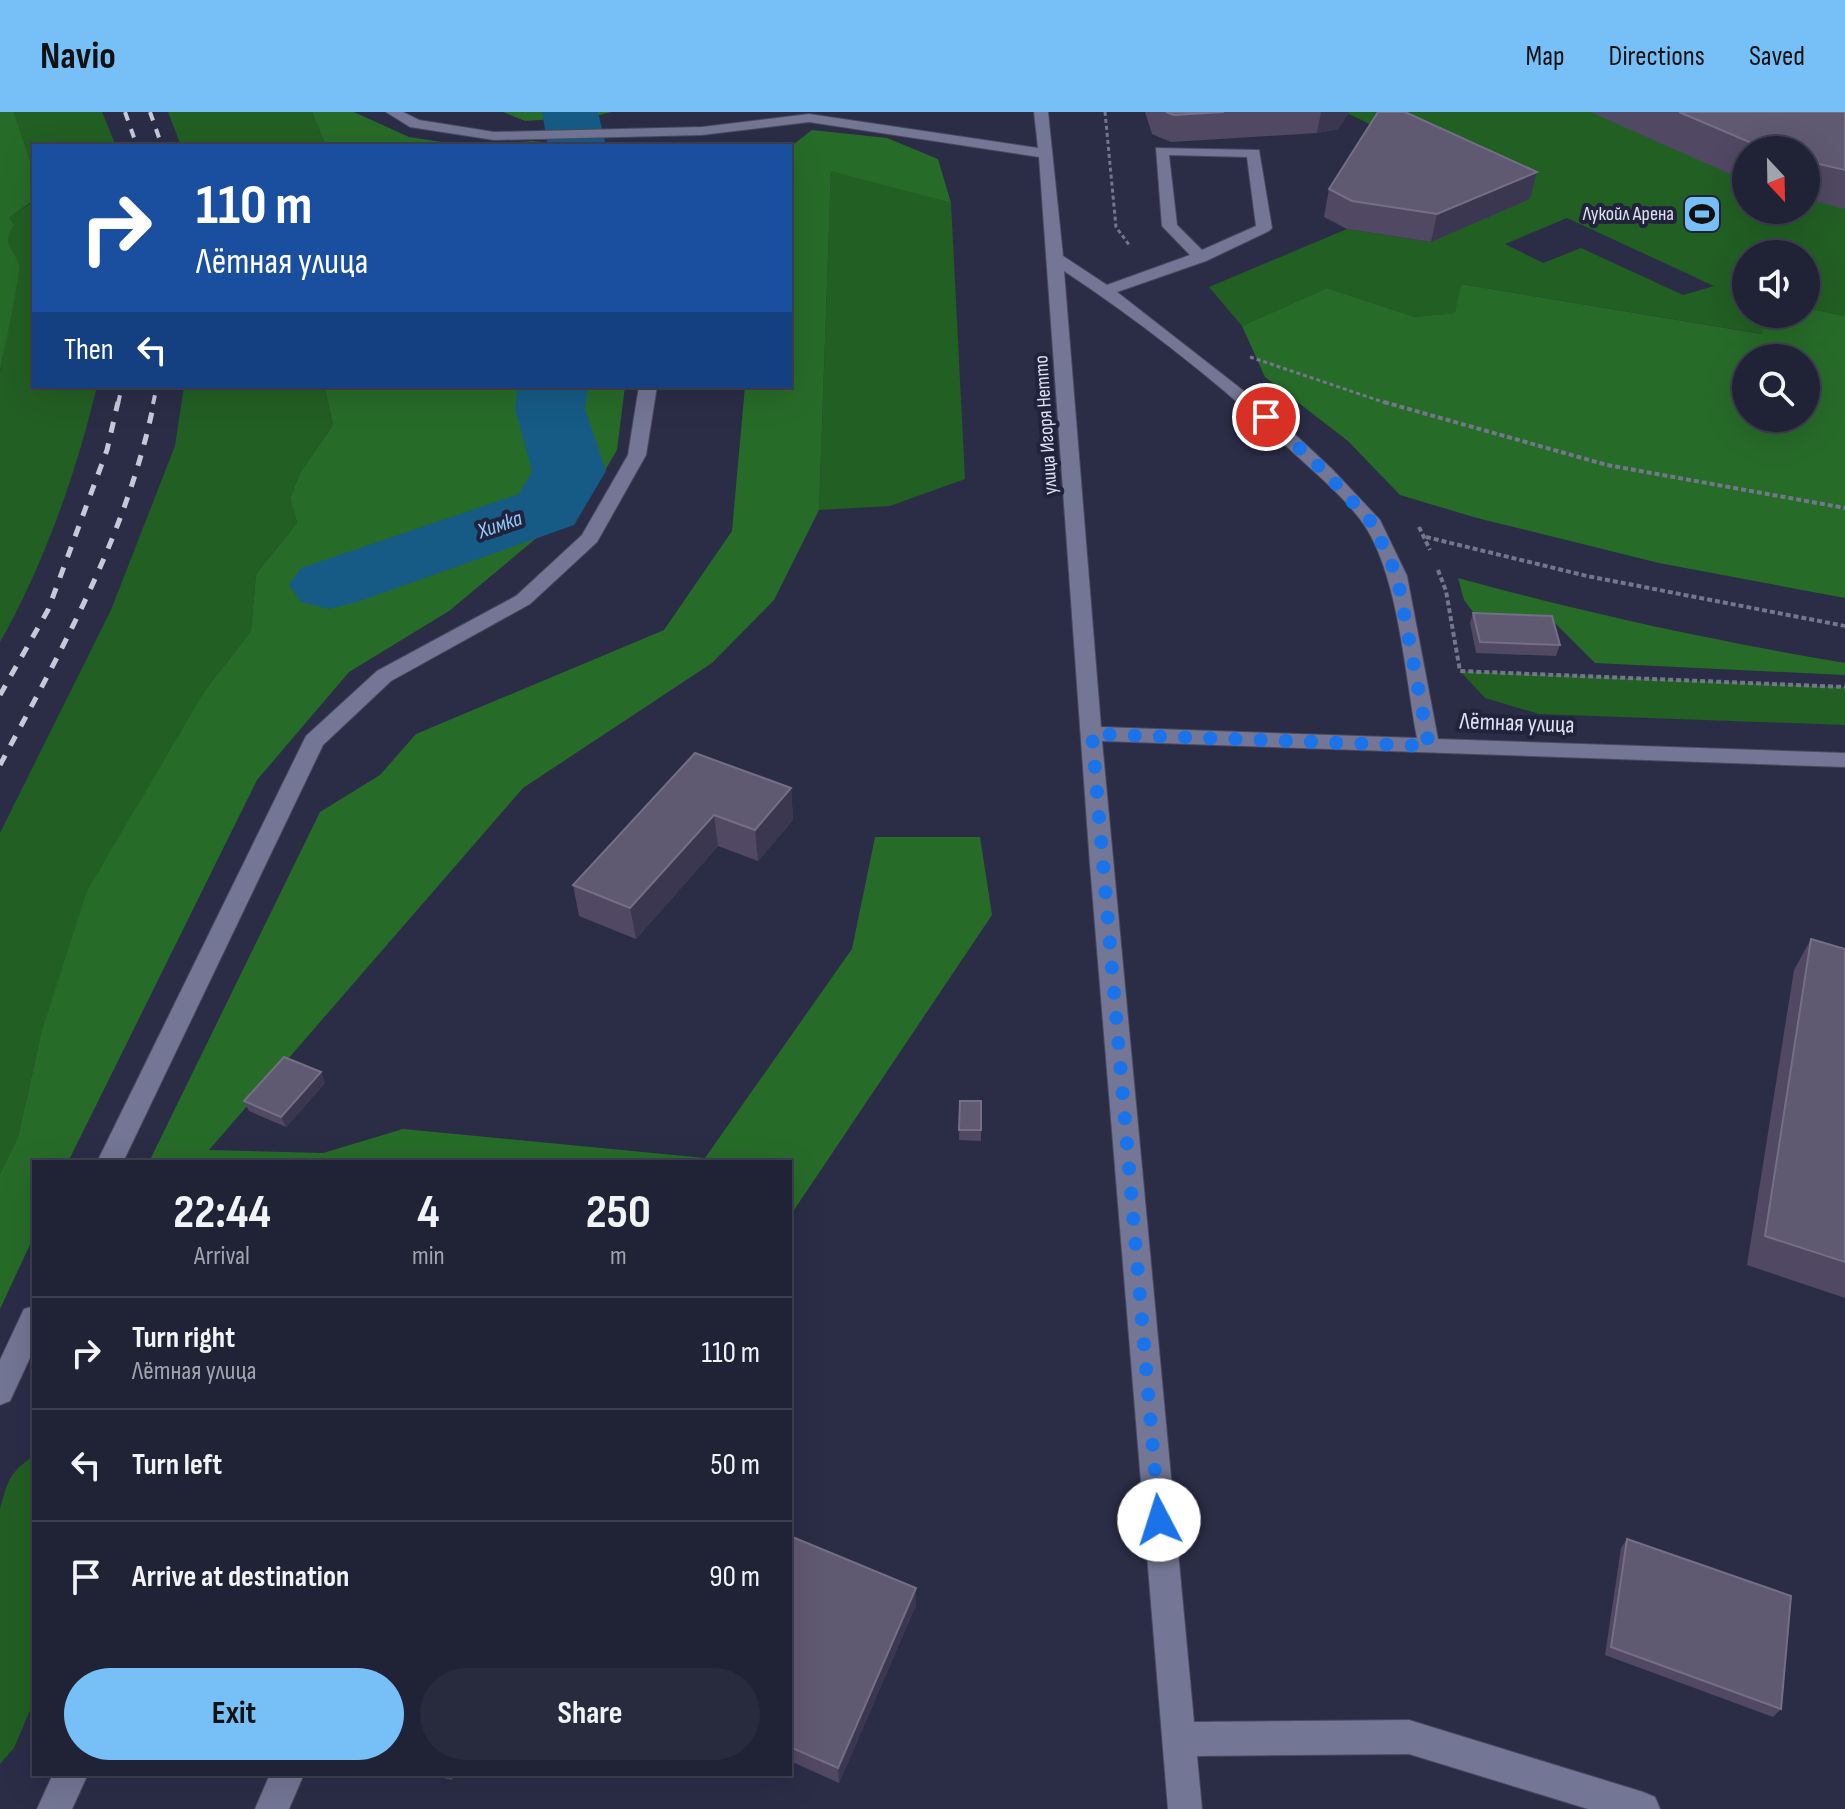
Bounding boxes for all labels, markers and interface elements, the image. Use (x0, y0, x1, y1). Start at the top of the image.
text: Navio (40, 34, 116, 79)
text: Map (1526, 40, 1565, 73)
text: Directions (1609, 40, 1705, 73)
text: Saved (1749, 40, 1805, 73)
north arrow (1732, 136, 1820, 224)
map controls (1732, 136, 1820, 432)
text: 110 m (196, 173, 312, 240)
icon: right (64, 176, 168, 280)
sports icon: Лукойл Арена (1681, 193, 1723, 235)
place label: Лукойл Арена (1582, 202, 1674, 226)
button: sound (1732, 240, 1820, 328)
text: Лётная улица (196, 241, 368, 284)
icon: left (130, 328, 174, 372)
text: Then (64, 332, 114, 368)
button: search (1732, 344, 1820, 432)
street label: улица Игоря Нетто (1029, 355, 1063, 495)
pin (1232, 383, 1300, 451)
icon: arrive (1244, 395, 1288, 439)
water label: Химка (473, 505, 526, 545)
street label: Лётная улица (1458, 706, 1575, 739)
text: 22:44 (173, 1184, 271, 1241)
text: 4 (417, 1184, 439, 1241)
text: 250 (586, 1184, 651, 1241)
text: Arrival (194, 1241, 250, 1272)
text: min (412, 1241, 445, 1272)
text: m (610, 1241, 627, 1272)
text: Turn right (132, 1320, 235, 1356)
icon: right (64, 1331, 108, 1375)
text: 110 m (702, 1335, 760, 1371)
text: Лётная улица (132, 1356, 256, 1387)
icon: left (64, 1443, 108, 1487)
text: Turn left (132, 1447, 222, 1483)
text: 50 m (711, 1447, 760, 1483)
position arrow (1117, 1478, 1201, 1562)
icon: arrive (64, 1555, 108, 1599)
text: Arrive at destination (132, 1559, 349, 1595)
text: 90 m (709, 1559, 760, 1595)
button: Exit (64, 1668, 404, 1760)
button: Share (420, 1668, 760, 1760)

